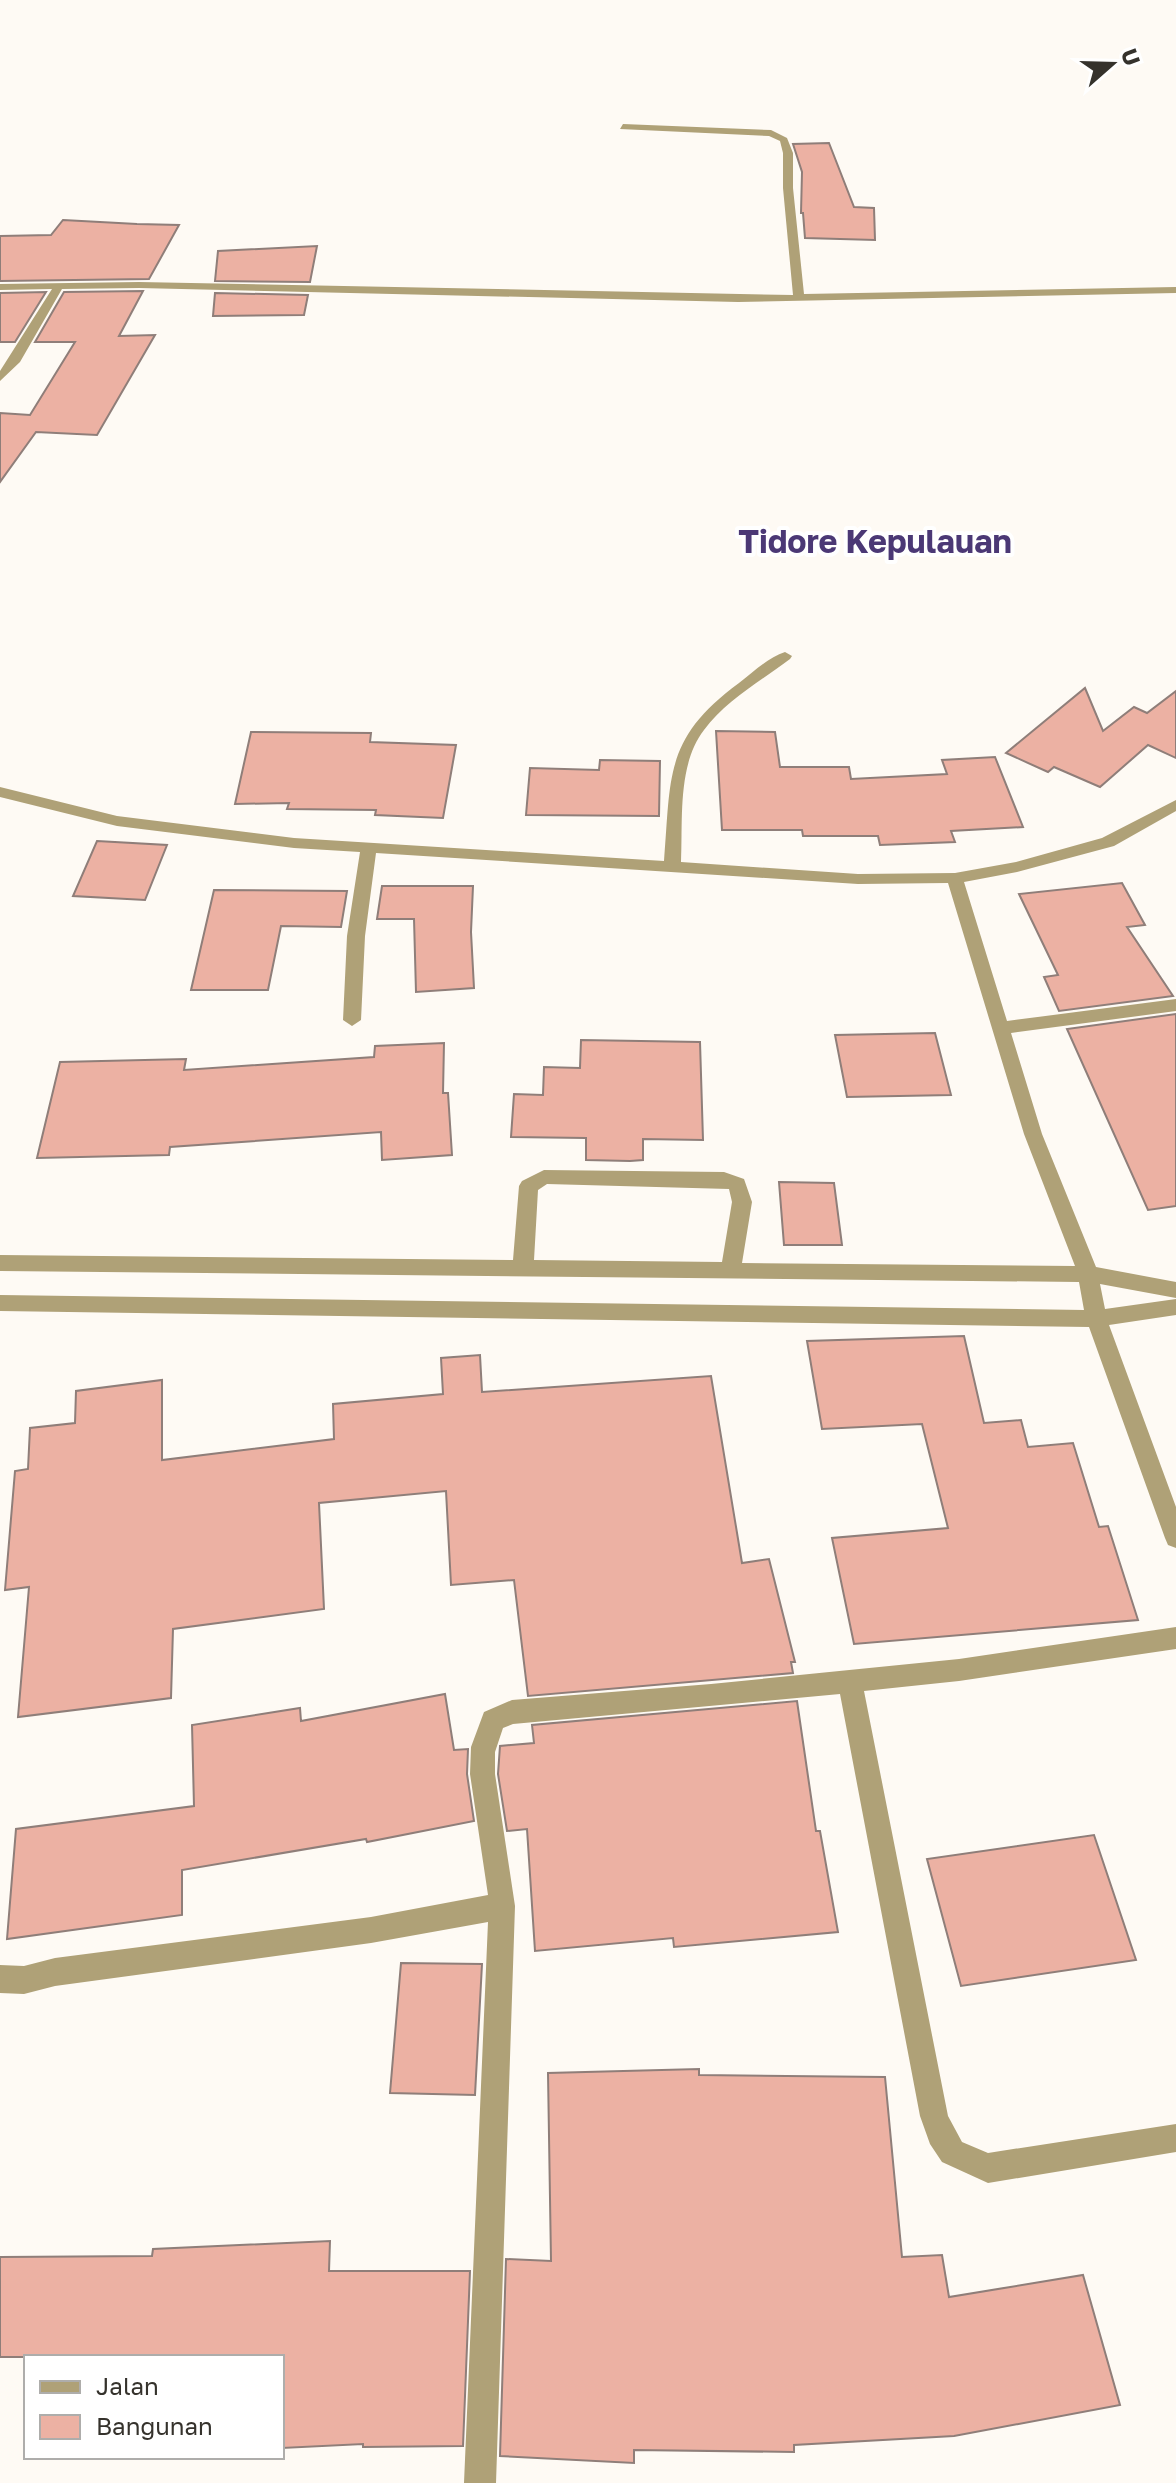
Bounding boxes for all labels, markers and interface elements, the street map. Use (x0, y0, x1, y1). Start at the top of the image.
north arrow (1072, 24, 1152, 104)
text: U (1116, 45, 1147, 69)
district label: Tidore Kepulauan (738, 522, 1012, 560)
legend (24, 2355, 284, 2459)
text: Jalan (96, 2371, 159, 2400)
text: Bangunan (96, 2411, 213, 2440)

